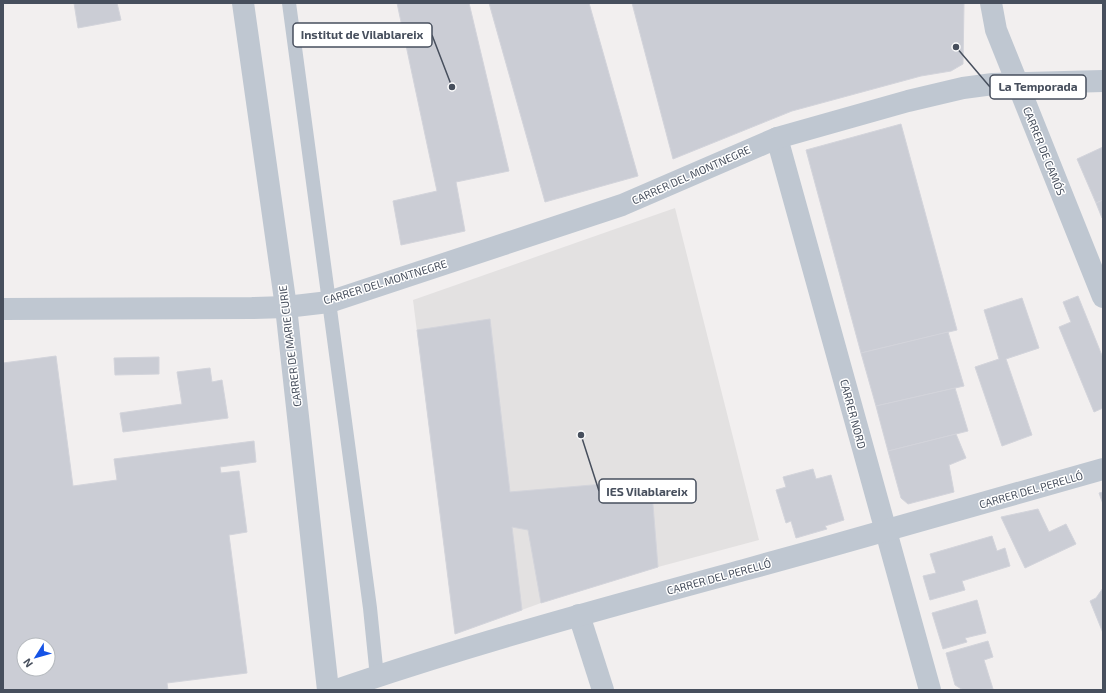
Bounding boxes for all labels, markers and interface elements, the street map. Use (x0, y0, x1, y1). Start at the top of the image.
callout: Institut de Vilablareix (293, 23, 432, 47)
text: Institut de Vilablareix (301, 27, 424, 41)
callout: La Temporada (990, 75, 1086, 99)
text: La Temporada (998, 79, 1078, 93)
street label: CARRER DE CAMÓS (1021, 105, 1068, 197)
street label: CARRER DEL MONTNEGRE (630, 143, 752, 207)
street label: CARRER DEL MONTNEGRE (322, 257, 448, 306)
street label: CARRER DE MARIE CURIE (276, 285, 303, 408)
street label: CARRER NORD (838, 378, 869, 450)
street label: CARRER DEL PERELLÓ (977, 468, 1084, 511)
callout: IES Vilablareix (599, 479, 696, 503)
text: IES Vilablareix (606, 484, 688, 498)
street label: CARRER DEL PERELLÓ (665, 556, 772, 597)
north arrow (16, 637, 56, 677)
text: N (20, 656, 35, 670)

